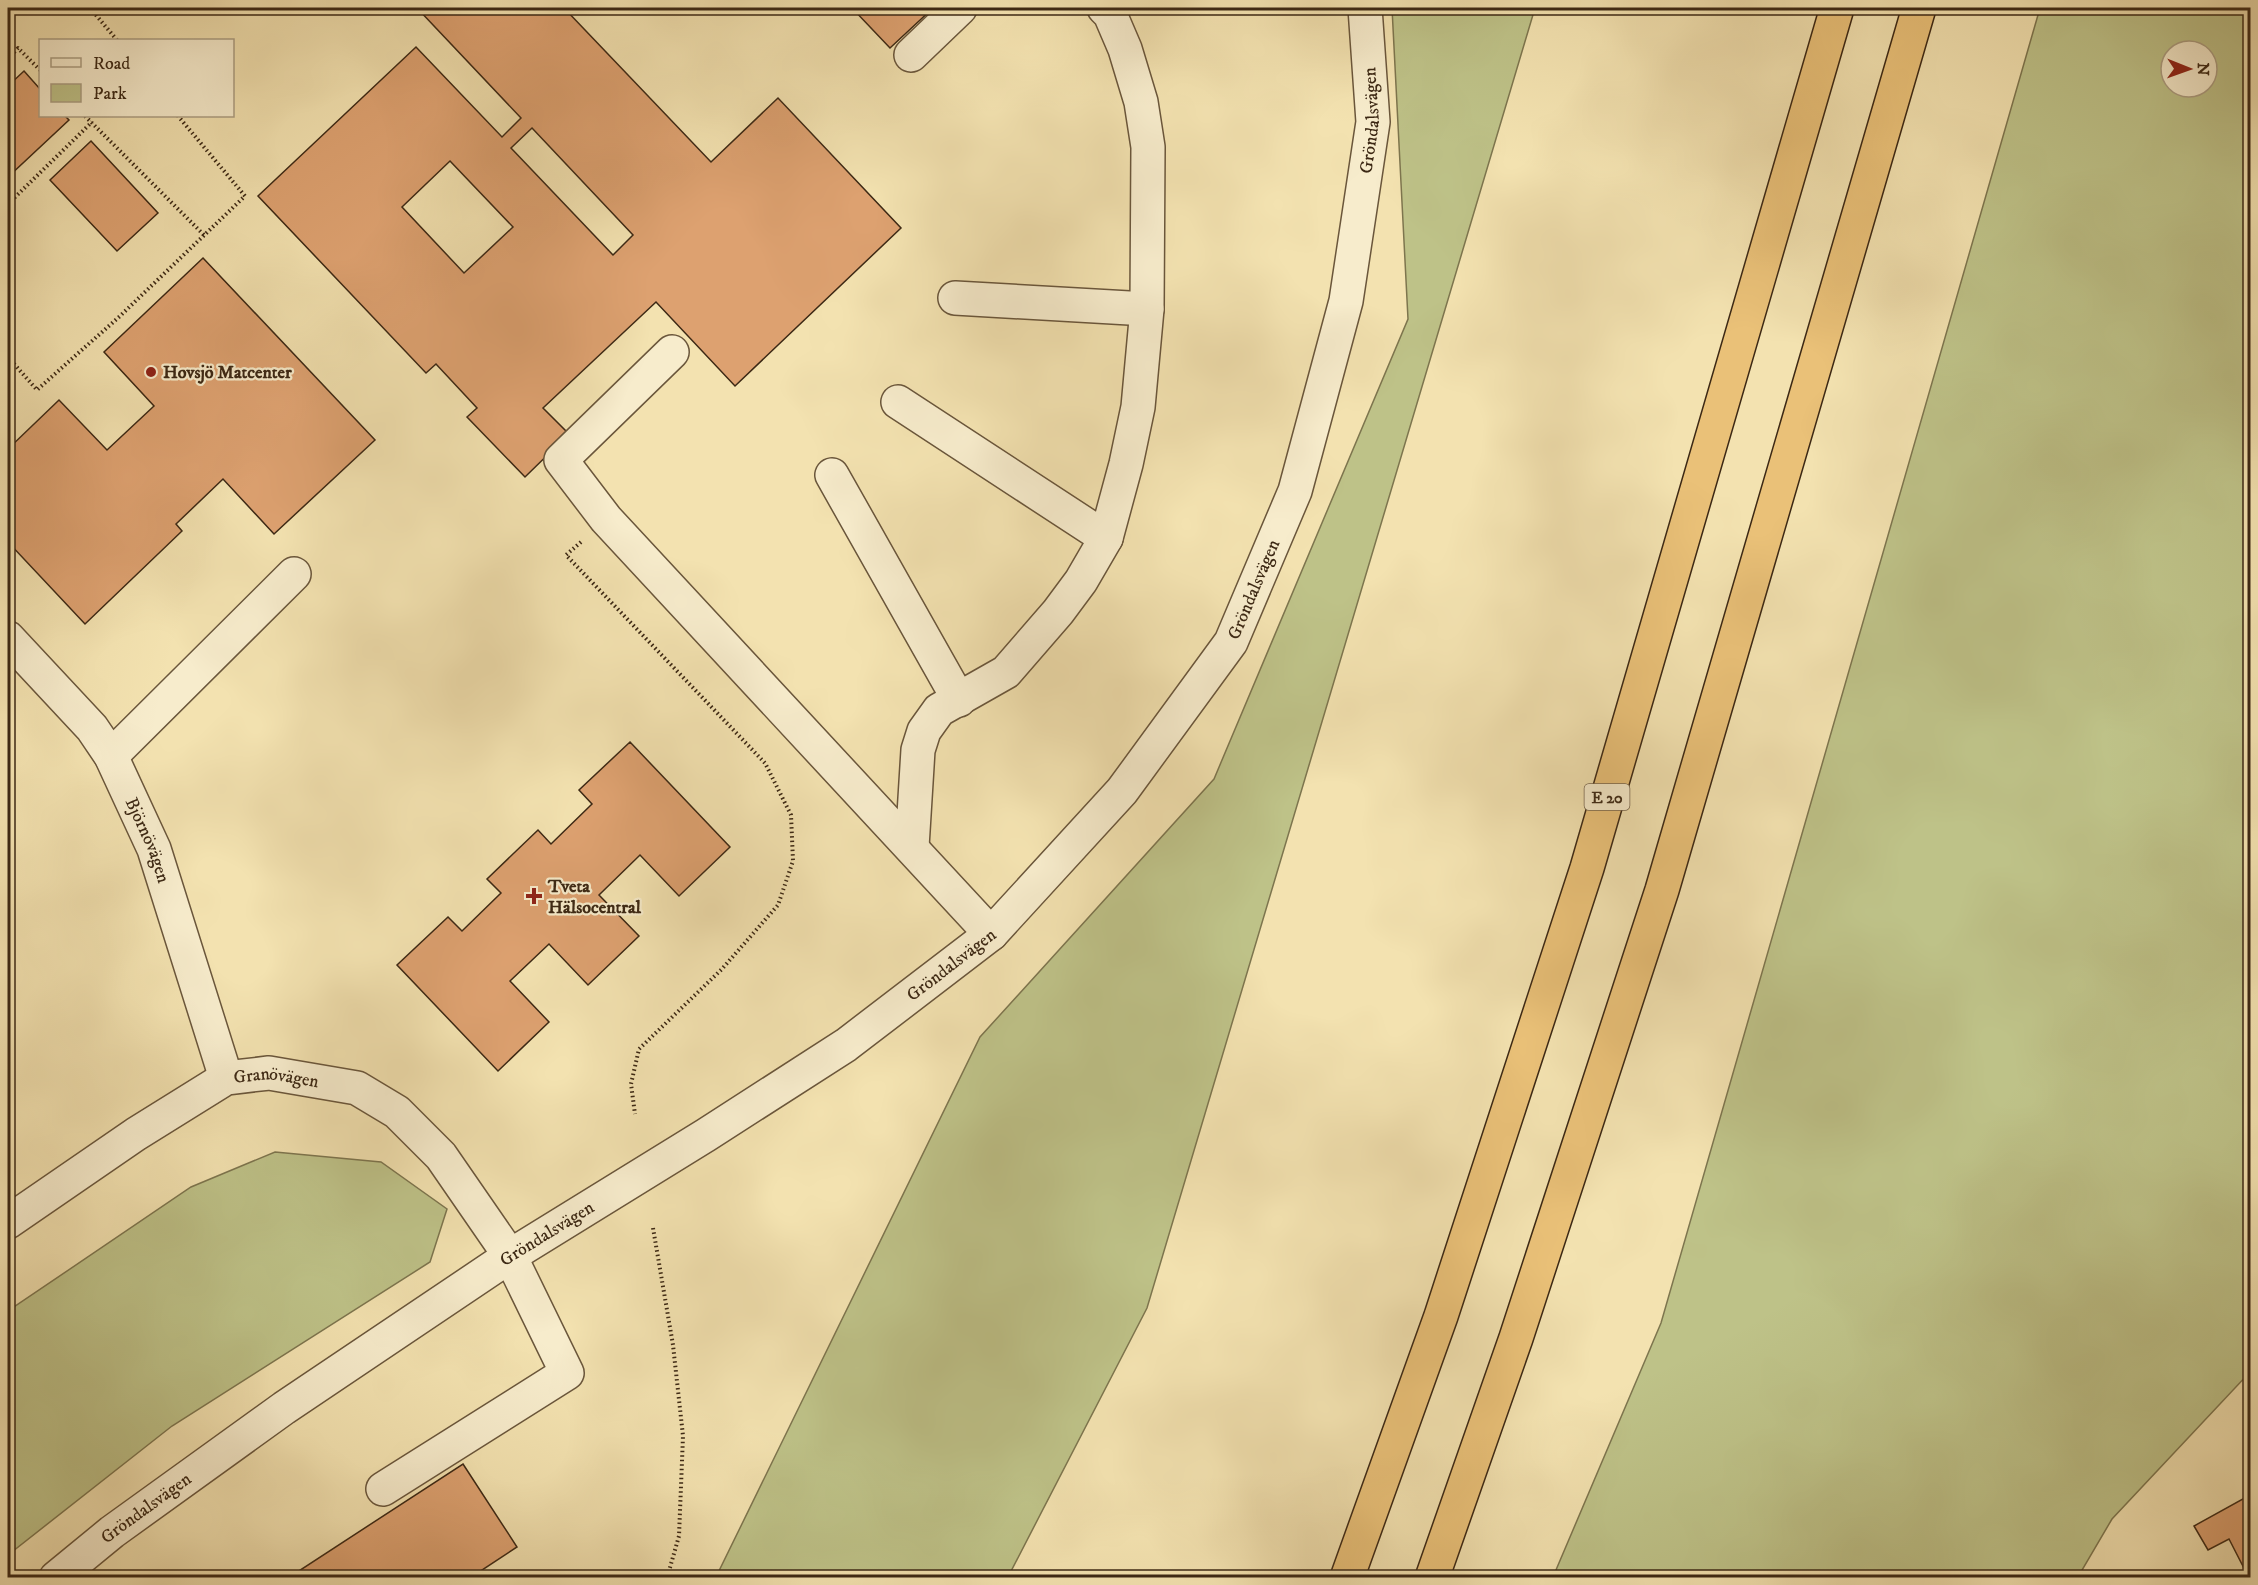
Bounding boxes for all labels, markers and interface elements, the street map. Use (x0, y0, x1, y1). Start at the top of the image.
legend (39, 39, 234, 117)
north arrow (2159, 39, 2219, 99)
text: Road (93, 53, 130, 75)
text: N (2193, 63, 2213, 76)
street label: Gröndalsvägen (1355, 66, 1385, 175)
text: Park (93, 83, 127, 105)
place label: Hovsjö Matcenter (163, 362, 292, 384)
marker: Hovsjö Matcenter (144, 365, 158, 379)
street label: Gröndalsvägen (1223, 536, 1285, 643)
road number: E 20 (1584, 784, 1630, 810)
street label: Björnövägen (120, 794, 174, 886)
place label: Tveta Hälsocentral (547, 876, 642, 919)
marker: Tveta Hälsocentral (525, 887, 543, 905)
street label: Gröndalsvägen (903, 924, 1001, 1007)
street label: Granövägen (232, 1063, 321, 1093)
street label: Gröndalsvägen (496, 1196, 599, 1272)
street label: Gröndalsvägen (97, 1468, 196, 1549)

